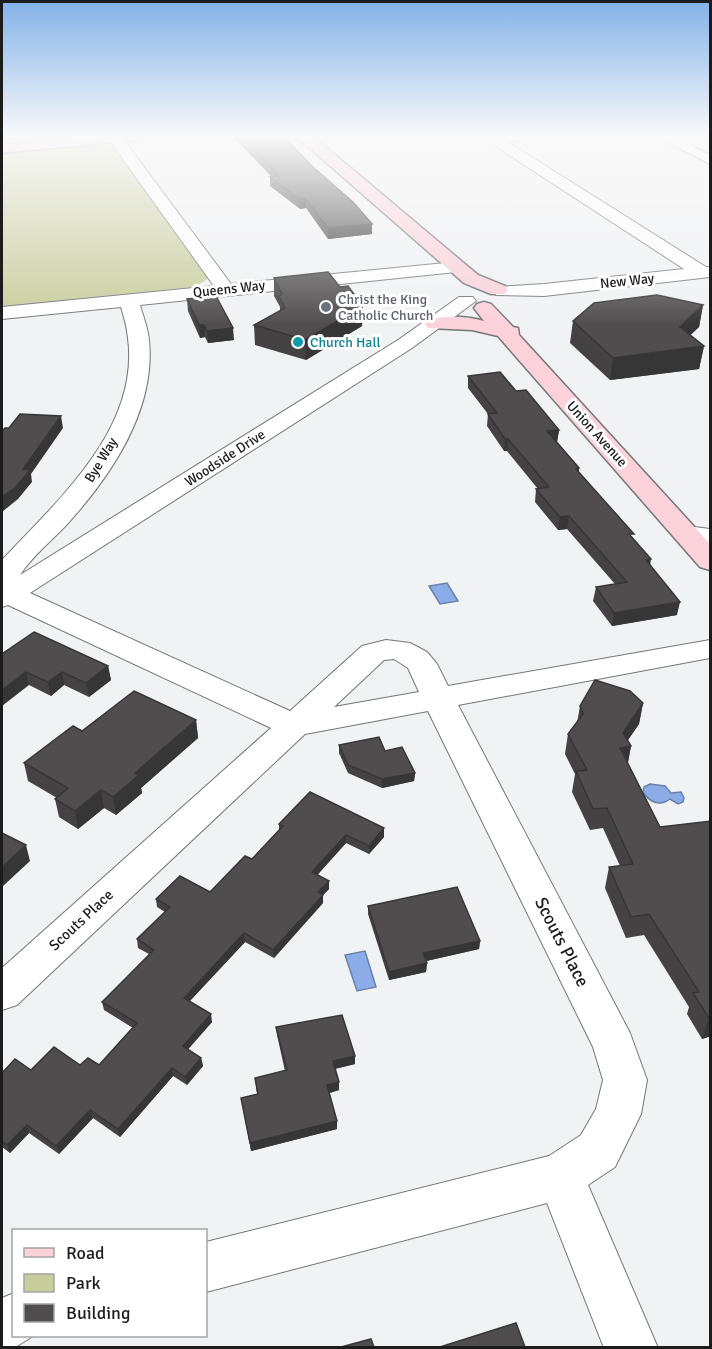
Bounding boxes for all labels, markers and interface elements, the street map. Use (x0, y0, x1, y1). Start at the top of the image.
street label: New Way (599, 270, 655, 292)
street label: Queens Way (192, 277, 266, 301)
place label: Christ the King Catholic Church (338, 291, 433, 324)
marker: Christ the King Catholic Church (319, 300, 333, 314)
place label: Church Hall (310, 334, 381, 351)
marker: Church Hall (291, 335, 305, 349)
street label: Union Avenue (563, 398, 631, 470)
street label: Woodside Drive (182, 426, 268, 490)
street label: Bye Way (81, 434, 121, 486)
street label: Scouts Place (45, 886, 117, 954)
street label: Scouts Place (530, 893, 594, 991)
legend (12, 1229, 207, 1337)
text: Road (66, 1242, 105, 1264)
text: Park (66, 1272, 101, 1294)
text: Building (66, 1302, 130, 1324)

